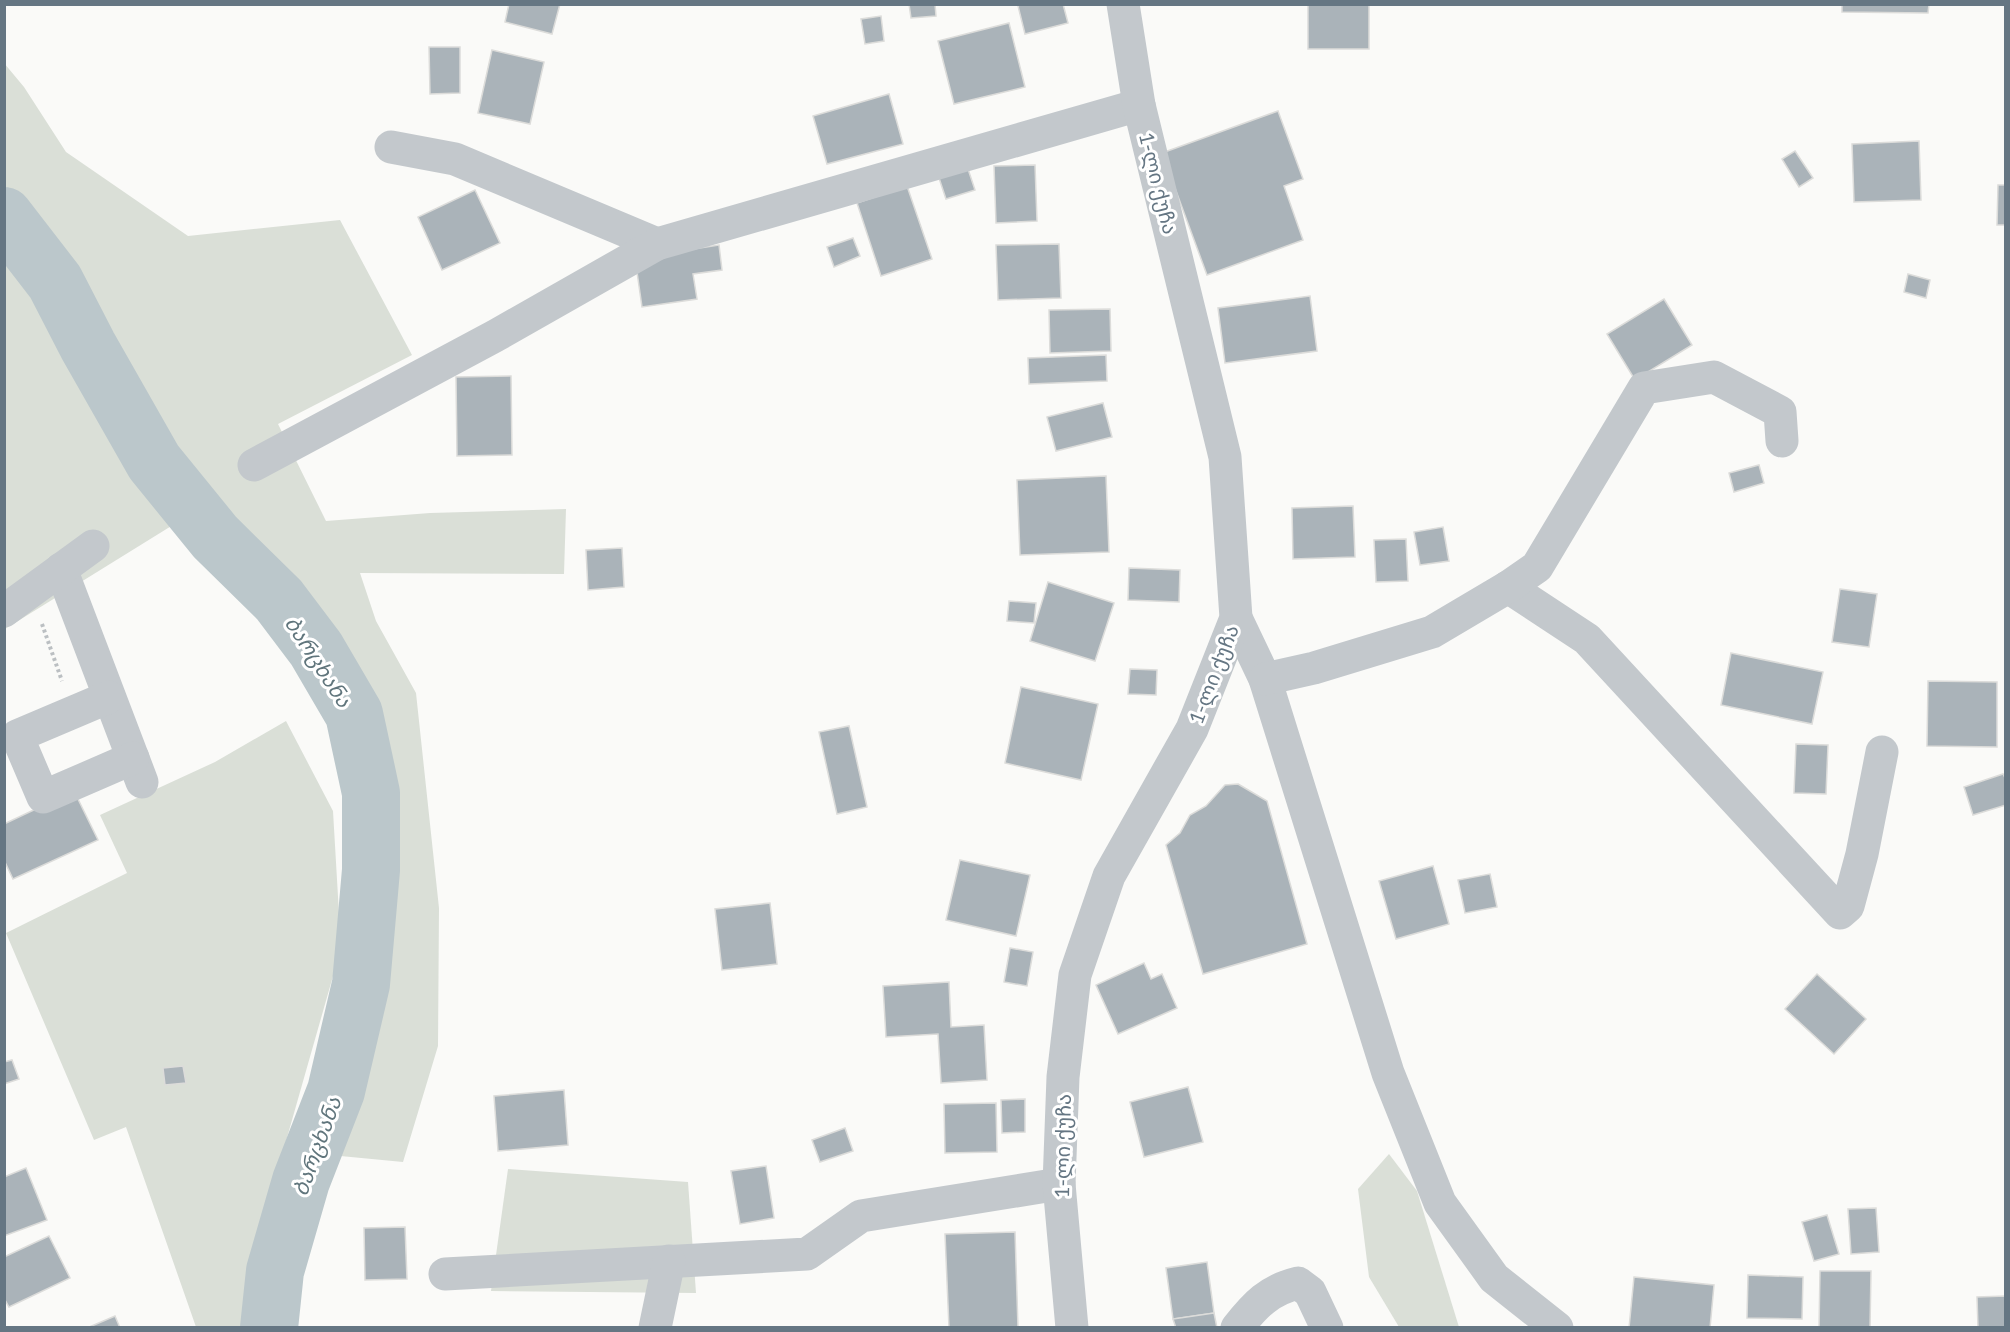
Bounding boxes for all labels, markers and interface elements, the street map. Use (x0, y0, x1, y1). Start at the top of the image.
street label: 1-ლი ქუჩა (1133, 130, 1183, 237)
water label: ბარცხანა (279, 611, 358, 713)
street label: 1-ლი ქუჩა (1183, 621, 1245, 728)
water label: ბარცხანა (287, 1093, 347, 1199)
street label: 1-ლი ქუჩა (1049, 1094, 1077, 1198)

